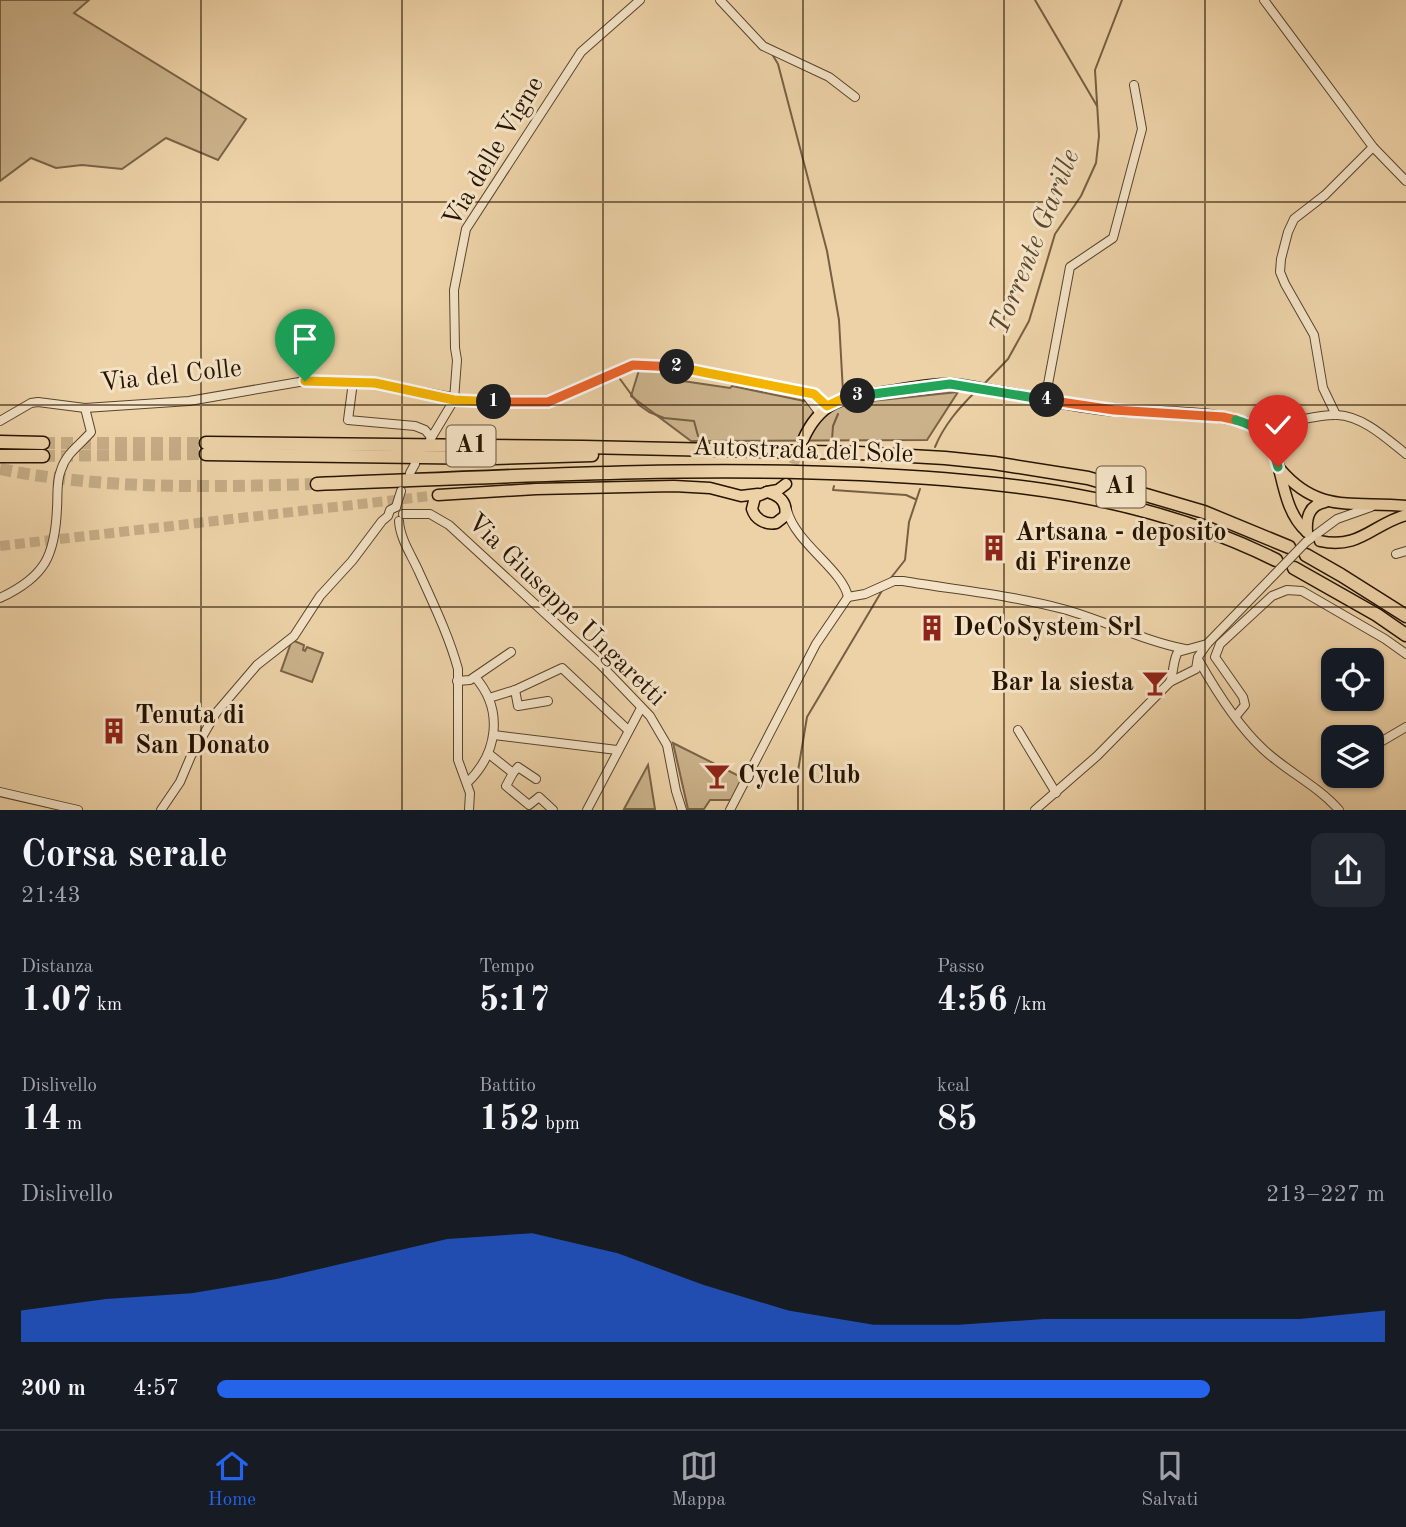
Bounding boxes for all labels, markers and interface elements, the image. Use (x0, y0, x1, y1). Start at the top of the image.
street label: Via delle Vigne (439, 72, 549, 232)
water label: Torrente Garille (986, 145, 1086, 339)
pin (275, 309, 335, 381)
icon: arrive (286, 320, 324, 358)
pin: 2 (660, 350, 694, 384)
street label: Via del Colle (99, 356, 243, 396)
text: 2 (671, 357, 682, 376)
pin: 3 (840, 378, 876, 414)
pin: 4 (1030, 382, 1064, 418)
pin: 1 (476, 384, 512, 420)
text: 3 (852, 386, 863, 405)
text: 4 (1041, 390, 1052, 409)
text: 1 (488, 392, 499, 411)
pin (1248, 395, 1308, 467)
icon: check (1259, 406, 1297, 444)
road number: A1 (447, 426, 496, 466)
street label: Autostrada del Sole (692, 434, 914, 468)
road number: A1 (1096, 466, 1146, 508)
street label: Via Giuseppe Ungaretti (462, 509, 670, 711)
place label: Artsana - deposito di Firenze (1015, 520, 1227, 576)
building icon: Artsana - deposito di Firenze (979, 533, 1009, 563)
building icon: DeCoSystem Srl (917, 613, 947, 643)
place label: DeCoSystem Srl (953, 615, 1142, 641)
map controls (1321, 648, 1384, 788)
button: locate (1321, 648, 1384, 711)
bar icon: Bar la siesta (1140, 668, 1170, 698)
place label: Bar la siesta (990, 670, 1134, 696)
place label: Tenuta di San Donato (135, 703, 270, 759)
building icon: Tenuta di San Donato (99, 716, 129, 746)
button: layers (1321, 725, 1384, 788)
bar icon: Cycle Club (702, 761, 732, 791)
place label: Cycle Club (738, 763, 860, 789)
button: share (1311, 833, 1385, 907)
text: Corsa serale (21, 837, 228, 875)
text: 21:43 (21, 884, 81, 907)
text: Distanza (21, 958, 93, 977)
text: Tempo (479, 958, 534, 977)
text: Passo (937, 958, 984, 977)
text: 1.07 (21, 983, 92, 1018)
text: 5:17 (479, 983, 550, 1018)
text: 4:56 (937, 983, 1008, 1018)
text: km (92, 996, 122, 1015)
text: /km (1008, 996, 1047, 1015)
text: Dislivello (21, 1077, 97, 1096)
text: Battito (479, 1077, 536, 1096)
text: kcal (937, 1077, 970, 1096)
text: 14 (21, 1102, 62, 1137)
text: 152 (479, 1102, 540, 1137)
text: 85 (937, 1102, 978, 1137)
text: m (62, 1115, 82, 1134)
text: bpm (540, 1115, 580, 1134)
text: Dislivello (21, 1183, 113, 1206)
text: 213–227 m (1266, 1183, 1385, 1206)
text: 200 m (21, 1377, 86, 1400)
text: 4:57 (133, 1377, 179, 1400)
tab: Home (208, 1447, 256, 1512)
tab: Mappa (671, 1447, 726, 1512)
tab: Salvati (1141, 1447, 1198, 1512)

